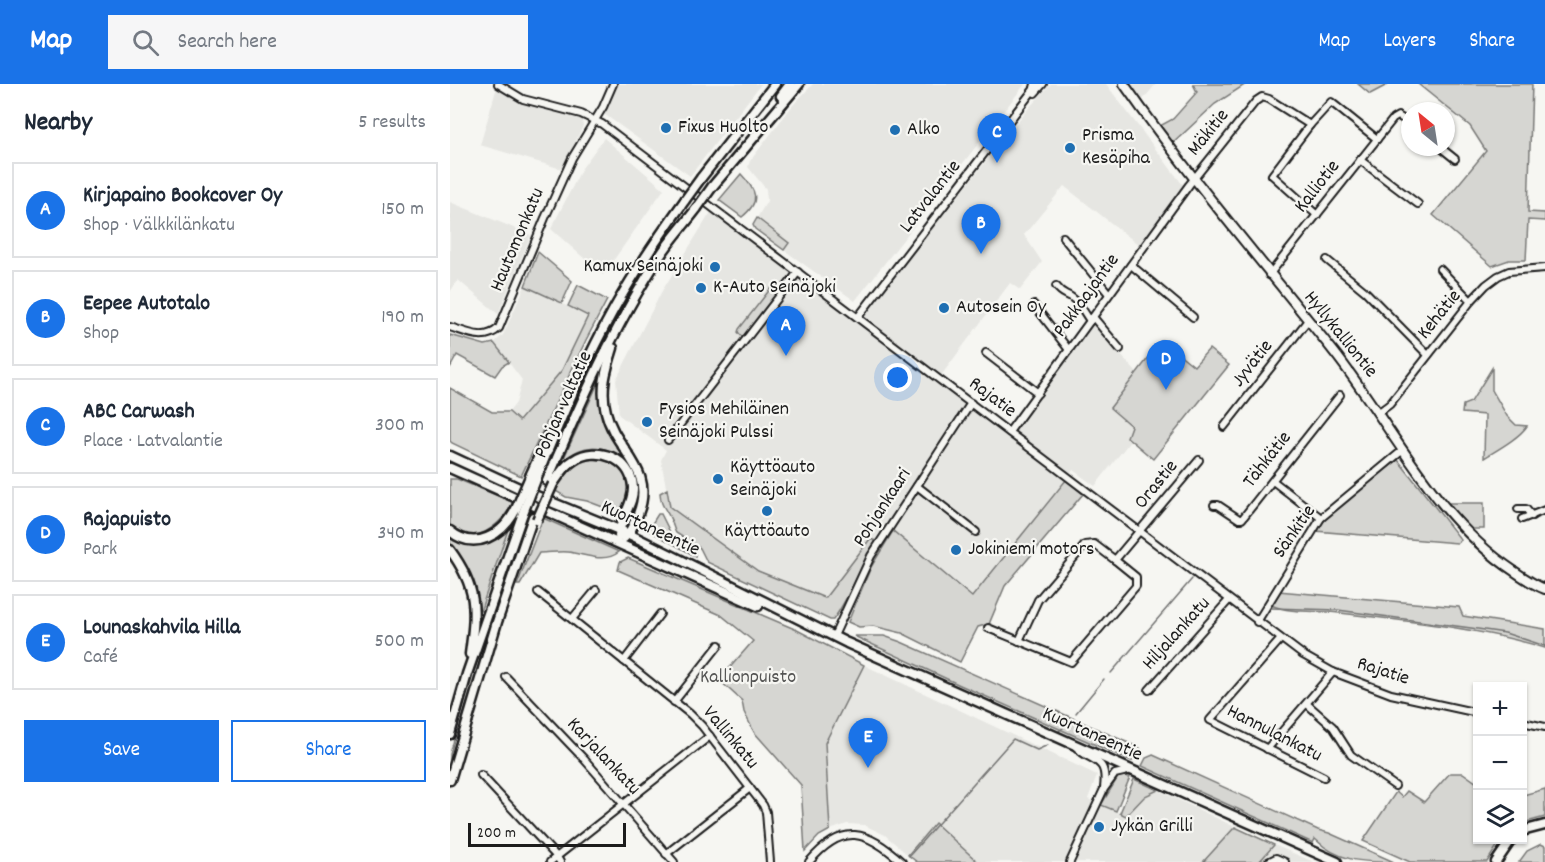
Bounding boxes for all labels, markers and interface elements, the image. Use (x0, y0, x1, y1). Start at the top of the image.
search box (108, 15, 528, 69)
text: Map (30, 22, 72, 62)
icon: search (129, 26, 162, 59)
text: Search here (177, 27, 277, 58)
text: Map (1319, 27, 1350, 57)
text: Layers (1383, 27, 1436, 57)
text: Share (1469, 27, 1515, 57)
north arrow (1401, 102, 1455, 156)
street label: Mäkitie (1181, 103, 1237, 163)
text: Nearby (24, 105, 92, 142)
text: 5 results (358, 109, 426, 137)
pin: C (978, 113, 1016, 163)
place label: Fixus Huolto (678, 114, 769, 142)
place label: Alko (907, 116, 940, 144)
marker: Fixus Huolto (659, 121, 673, 135)
place label: Prisma Kesäpiha (1082, 122, 1150, 173)
marker: Alko (888, 123, 902, 137)
marker: Prisma Kesäpiha (1063, 141, 1077, 155)
street label: Latvalantie (894, 154, 969, 239)
street label: Kalliotie (1288, 154, 1348, 219)
text: Kirjapaino Bookcover Oy (83, 181, 282, 212)
street label: Hautomonkatu (484, 184, 552, 296)
text: A (40, 196, 51, 224)
text: 150 m (381, 196, 424, 224)
pin: B (962, 204, 1000, 254)
text: Shop · Välkkilänkatu (83, 212, 235, 240)
street label: Pakkaajantie (1047, 248, 1127, 344)
place label: Kamux Seinäjoki (584, 253, 703, 281)
marker: Kamux Seinäjoki (708, 260, 722, 274)
place label: K-Auto Seinäjoki (713, 274, 836, 302)
marker: K-Auto Seinäjoki (694, 281, 708, 295)
street label: Kehätie (1411, 284, 1469, 346)
street label: Hyllykalliontie (1296, 286, 1384, 385)
text: Eepee Autotalo (83, 289, 210, 320)
place label: Autosein Oy (956, 294, 1047, 322)
marker: Autosein Oy (937, 301, 951, 315)
text: B (41, 304, 50, 332)
text: 190 m (381, 304, 424, 332)
pin: A (766, 306, 806, 356)
text: Shop (83, 320, 119, 348)
street label: Jyvätie (1225, 334, 1281, 394)
pin: D (1146, 340, 1186, 390)
street label: Pohjan valtatie (528, 347, 600, 463)
your location (883, 363, 912, 392)
street label: Rajatie (962, 371, 1022, 425)
place label: Fysios Mehiläinen Seinäjoki Pulssi (659, 396, 789, 447)
text: ABC Carwash (83, 397, 195, 428)
text: C (41, 412, 50, 440)
text: 300 m (375, 412, 424, 440)
marker: Fysios Mehiläinen Seinäjoki Pulssi (640, 415, 654, 429)
street label: Tähkätie (1237, 426, 1299, 494)
text: Place · Latvalantie (83, 428, 223, 456)
place label: Käyttöauto Seinäjoki (730, 454, 815, 505)
street label: Orastie (1128, 454, 1186, 516)
street label: Pohjankaari (847, 463, 919, 553)
marker: Käyttöauto Seinäjoki (711, 472, 725, 486)
street label: Kuortaneentie (596, 494, 705, 564)
street label: Sänkitie (1266, 499, 1324, 565)
marker: Käyttöauto (760, 504, 774, 518)
text: Rajapuisto (83, 505, 171, 536)
place label: Käyttöauto (724, 518, 810, 546)
text: D (40, 520, 51, 548)
text: 340 m (378, 520, 424, 548)
text: Park (83, 536, 117, 564)
place label: Jokiniemi motors (968, 536, 1094, 564)
marker: Jokiniemi motors (949, 543, 963, 557)
street label: Hiljalankatu (1136, 591, 1218, 677)
text: Lounaskahvila Hilla (83, 613, 240, 644)
text: E (41, 628, 50, 656)
text: 500 m (375, 628, 424, 656)
text: Café (83, 644, 118, 672)
street label: Rajatie (1353, 650, 1413, 694)
park label: Kallionpuisto (700, 664, 796, 692)
map controls (1473, 682, 1527, 844)
button: + (1473, 682, 1527, 736)
street label: Hannulankatu (1221, 698, 1327, 770)
street label: Vallinkatu (695, 700, 765, 776)
street label: Kuortaneentie (1037, 700, 1147, 770)
street label: Karjalankatu (559, 712, 647, 802)
pin: E (848, 718, 888, 768)
button: Save (24, 720, 219, 782)
button: Share (231, 720, 426, 782)
button: − (1473, 736, 1527, 790)
button: layers (1473, 790, 1527, 844)
place label: Jykän Grilli (1111, 813, 1193, 841)
scale bar (468, 820, 626, 848)
marker: Jykän Grilli (1092, 820, 1106, 834)
text: 200 m (477, 822, 516, 845)

